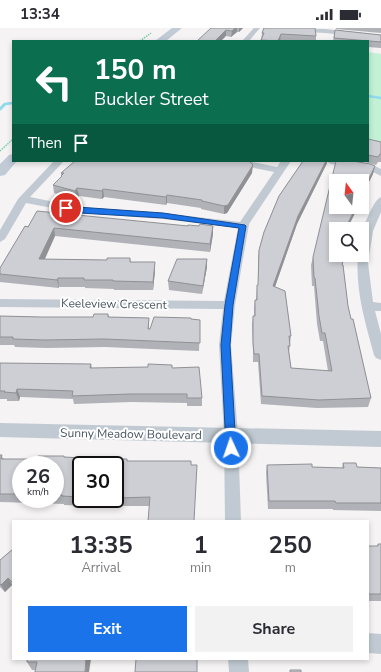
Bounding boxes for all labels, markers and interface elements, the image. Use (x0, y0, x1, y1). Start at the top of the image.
text: 13:34 (20, 4, 60, 24)
text: 150 m (94, 51, 177, 89)
icon: left (28, 56, 80, 108)
text: Buckler Street (94, 87, 209, 111)
icon: arrive (70, 132, 92, 154)
text: Then (28, 133, 62, 153)
north arrow (329, 174, 369, 214)
map controls (329, 174, 369, 262)
pin (49, 191, 83, 225)
icon: arrive (55, 197, 77, 219)
button: search (329, 222, 369, 262)
street label: Keeleview Crescent (61, 295, 168, 313)
street label: Sunny Meadow Boulevard (60, 425, 202, 443)
position arrow (210, 427, 252, 469)
speed limit sign: 30 (72, 456, 124, 508)
text: 26 (26, 463, 50, 490)
text: km/h (27, 485, 49, 499)
text: 13:35 (69, 529, 133, 561)
text: 1 (193, 529, 208, 561)
text: 250 (269, 529, 312, 561)
text: Arrival (81, 559, 121, 577)
text: min (190, 559, 211, 577)
text: m (285, 559, 296, 577)
button: Exit (28, 606, 187, 652)
button: Share (195, 606, 353, 652)

